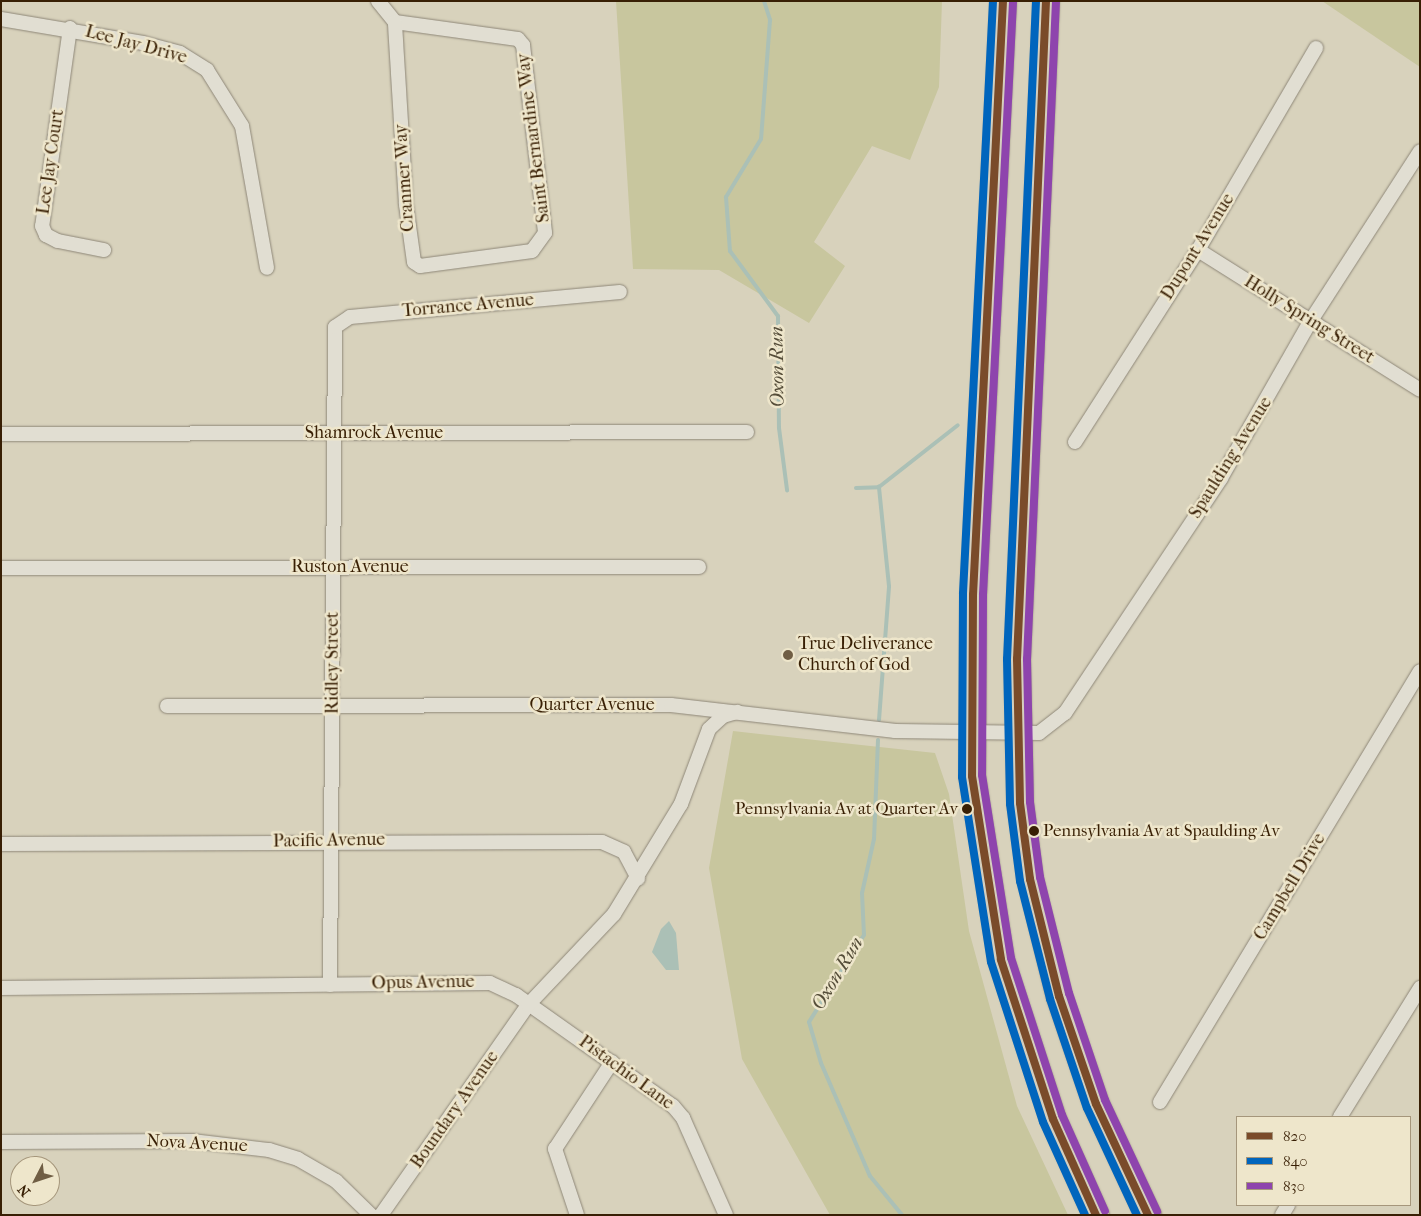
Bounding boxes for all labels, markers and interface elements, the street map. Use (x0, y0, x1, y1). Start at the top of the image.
street label: Lee Jay Drive (83, 21, 189, 69)
street label: Saint Bernardine Way (513, 52, 555, 224)
street label: Lee Jay Court (33, 108, 69, 216)
street label: Cranmer Way (390, 123, 420, 233)
street label: Dupont Avenue (1157, 190, 1239, 304)
street label: Holly Spring Street (1240, 271, 1378, 369)
street label: Torrance Avenue (401, 289, 535, 323)
water label: Oxon Run (766, 326, 790, 408)
street label: Spaulding Avenue (1185, 393, 1277, 523)
street label: Shamrock Avenue (305, 422, 443, 444)
street label: Ruston Avenue (291, 556, 409, 578)
street label: Ridley Street (322, 612, 344, 714)
place label: True Deliverance Church of God (798, 634, 933, 676)
marker: True Deliverance Church of God (782, 649, 794, 661)
street label: Quarter Avenue (529, 694, 655, 716)
place label: Pennsylvania Av at Quarter Av (735, 799, 958, 819)
marker: Pennsylvania Av at Quarter Av (962, 804, 972, 814)
place label: Pennsylvania Av at Spaulding Av (1043, 821, 1280, 841)
marker: Pennsylvania Av at Spaulding Av (1029, 826, 1039, 836)
street label: Pacific Avenue (273, 829, 385, 853)
street label: Campbell Drive (1250, 830, 1330, 944)
water label: Oxon Run (807, 933, 869, 1015)
street label: Opus Avenue (371, 971, 475, 995)
street label: Pistachio Lane (574, 1031, 678, 1115)
street label: Boundary Avenue (406, 1047, 504, 1173)
legend (1236, 1116, 1411, 1206)
text: 820 (1283, 1127, 1307, 1145)
street label: Nova Avenue (146, 1131, 248, 1157)
text: 840 (1283, 1152, 1308, 1170)
north arrow (10, 1156, 60, 1206)
text: 830 (1283, 1177, 1305, 1195)
text: N (14, 1181, 34, 1200)

